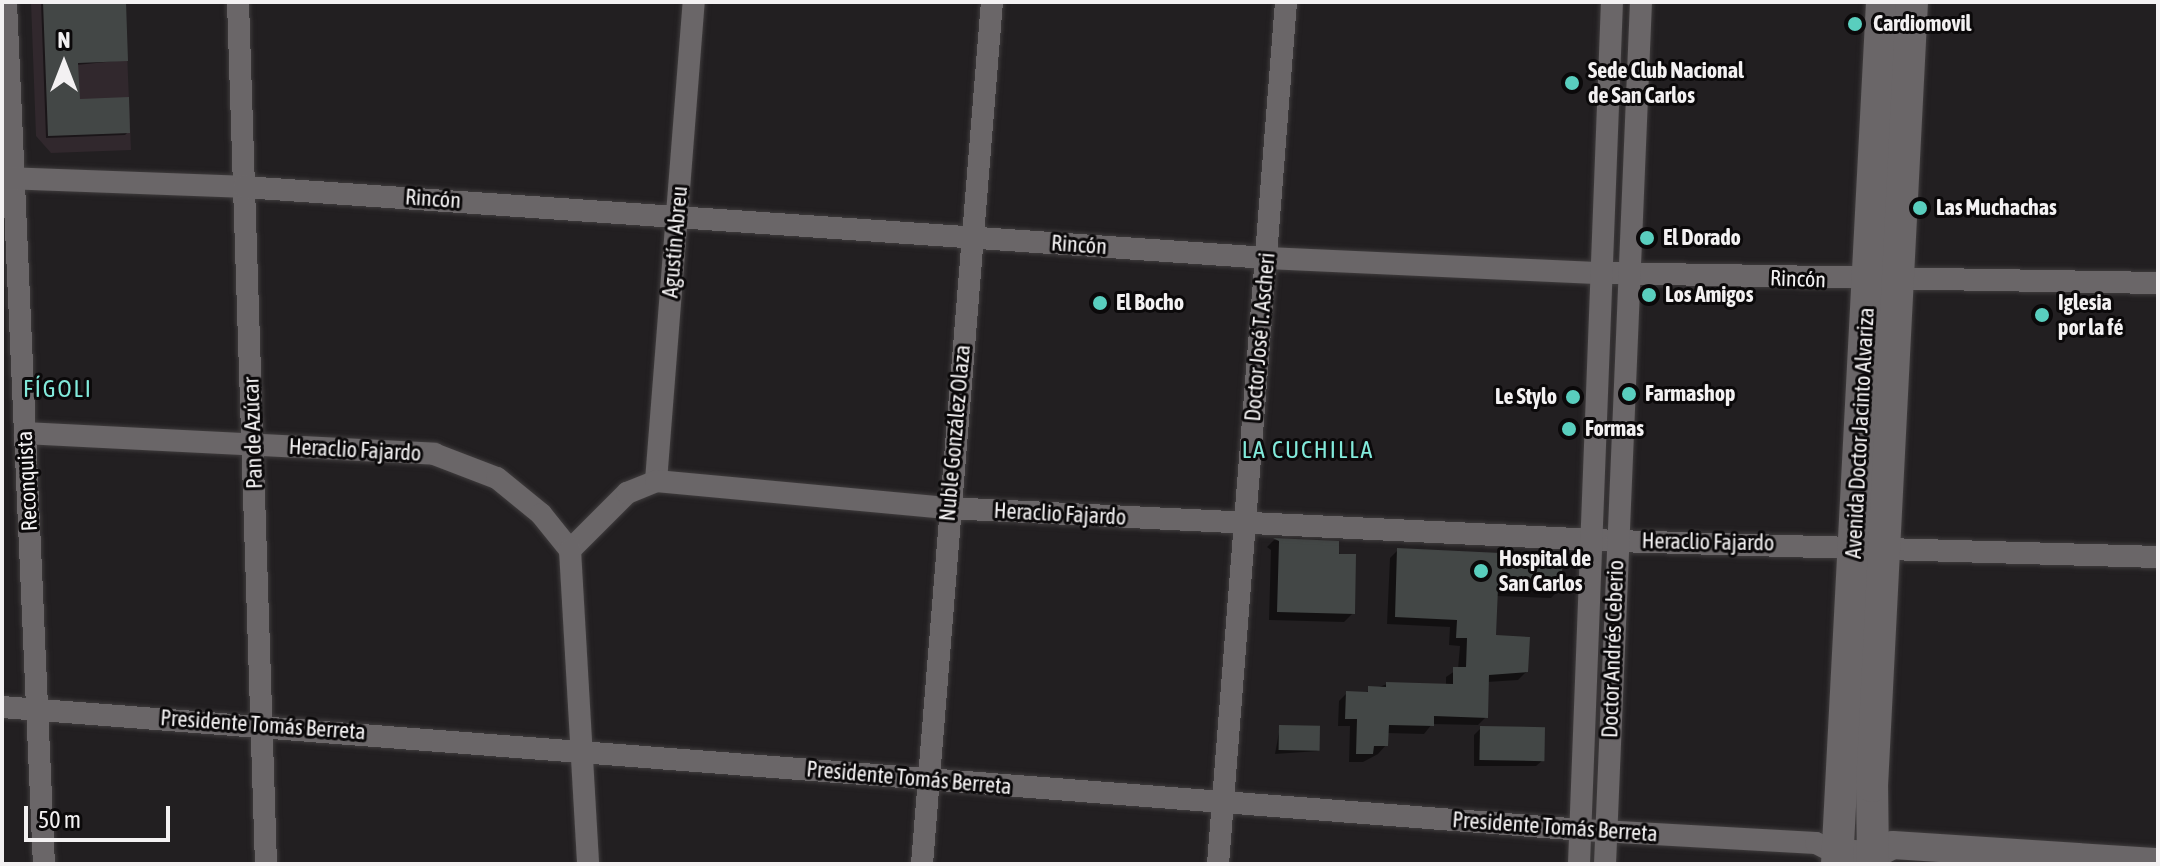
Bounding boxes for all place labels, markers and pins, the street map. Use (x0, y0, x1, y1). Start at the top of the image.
place label: Cardiomovil (1873, 11, 1971, 37)
marker: Cardiomovil (1844, 13, 1866, 35)
place label: Sede Club Nacional de San Carlos (1588, 57, 1744, 108)
marker: Sede Club Nacional de San Carlos (1563, 74, 1581, 92)
place label: Las Muchachas (1936, 195, 2057, 221)
marker: Las Muchachas (1911, 199, 1929, 217)
place label: El Dorado (1663, 225, 1741, 251)
marker: El Dorado (1638, 229, 1656, 247)
place label: Los Amigos (1665, 282, 1753, 308)
marker: Los Amigos (1640, 286, 1658, 304)
place label: Iglesia por la fé (2058, 289, 2123, 340)
place label: El Bocho (1116, 290, 1184, 316)
marker: El Bocho (1091, 294, 1109, 312)
marker: Iglesia por la fé (2033, 306, 2051, 324)
place label: Farmashop (1645, 381, 1735, 407)
place label: Le Stylo (1495, 384, 1557, 410)
marker: Farmashop (1620, 385, 1638, 403)
marker: Le Stylo (1564, 388, 1582, 406)
place label: Formas (1585, 416, 1644, 442)
marker: Formas (1560, 420, 1578, 438)
place label: Hospital de San Carlos (1499, 545, 1591, 596)
marker: Hospital de San Carlos (1470, 560, 1492, 582)

